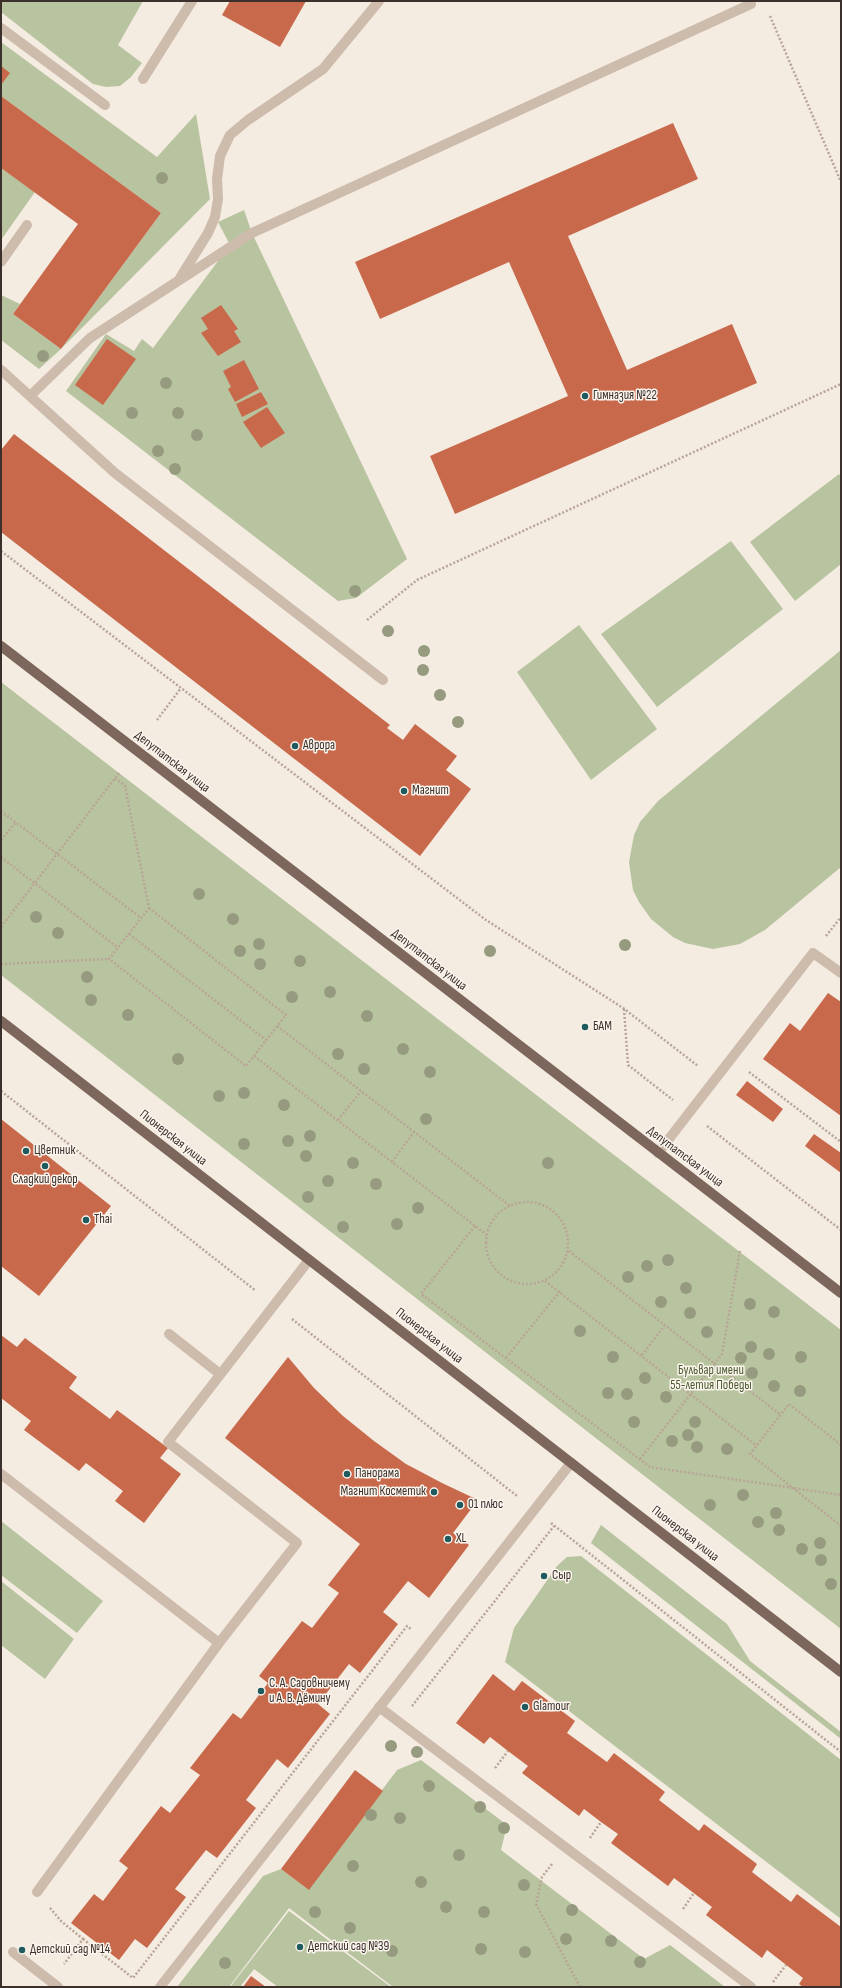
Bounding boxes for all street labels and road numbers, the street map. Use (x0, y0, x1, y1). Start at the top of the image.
street label: Депутатская улица (131, 728, 213, 796)
street label: Депутатская улица (388, 926, 470, 994)
street label: Пионерская улица (136, 1107, 210, 1169)
street label: Депутатская улица (644, 1123, 726, 1191)
street label: Пионерская улица (392, 1305, 466, 1367)
street label: Пионерская улица (648, 1503, 722, 1565)

